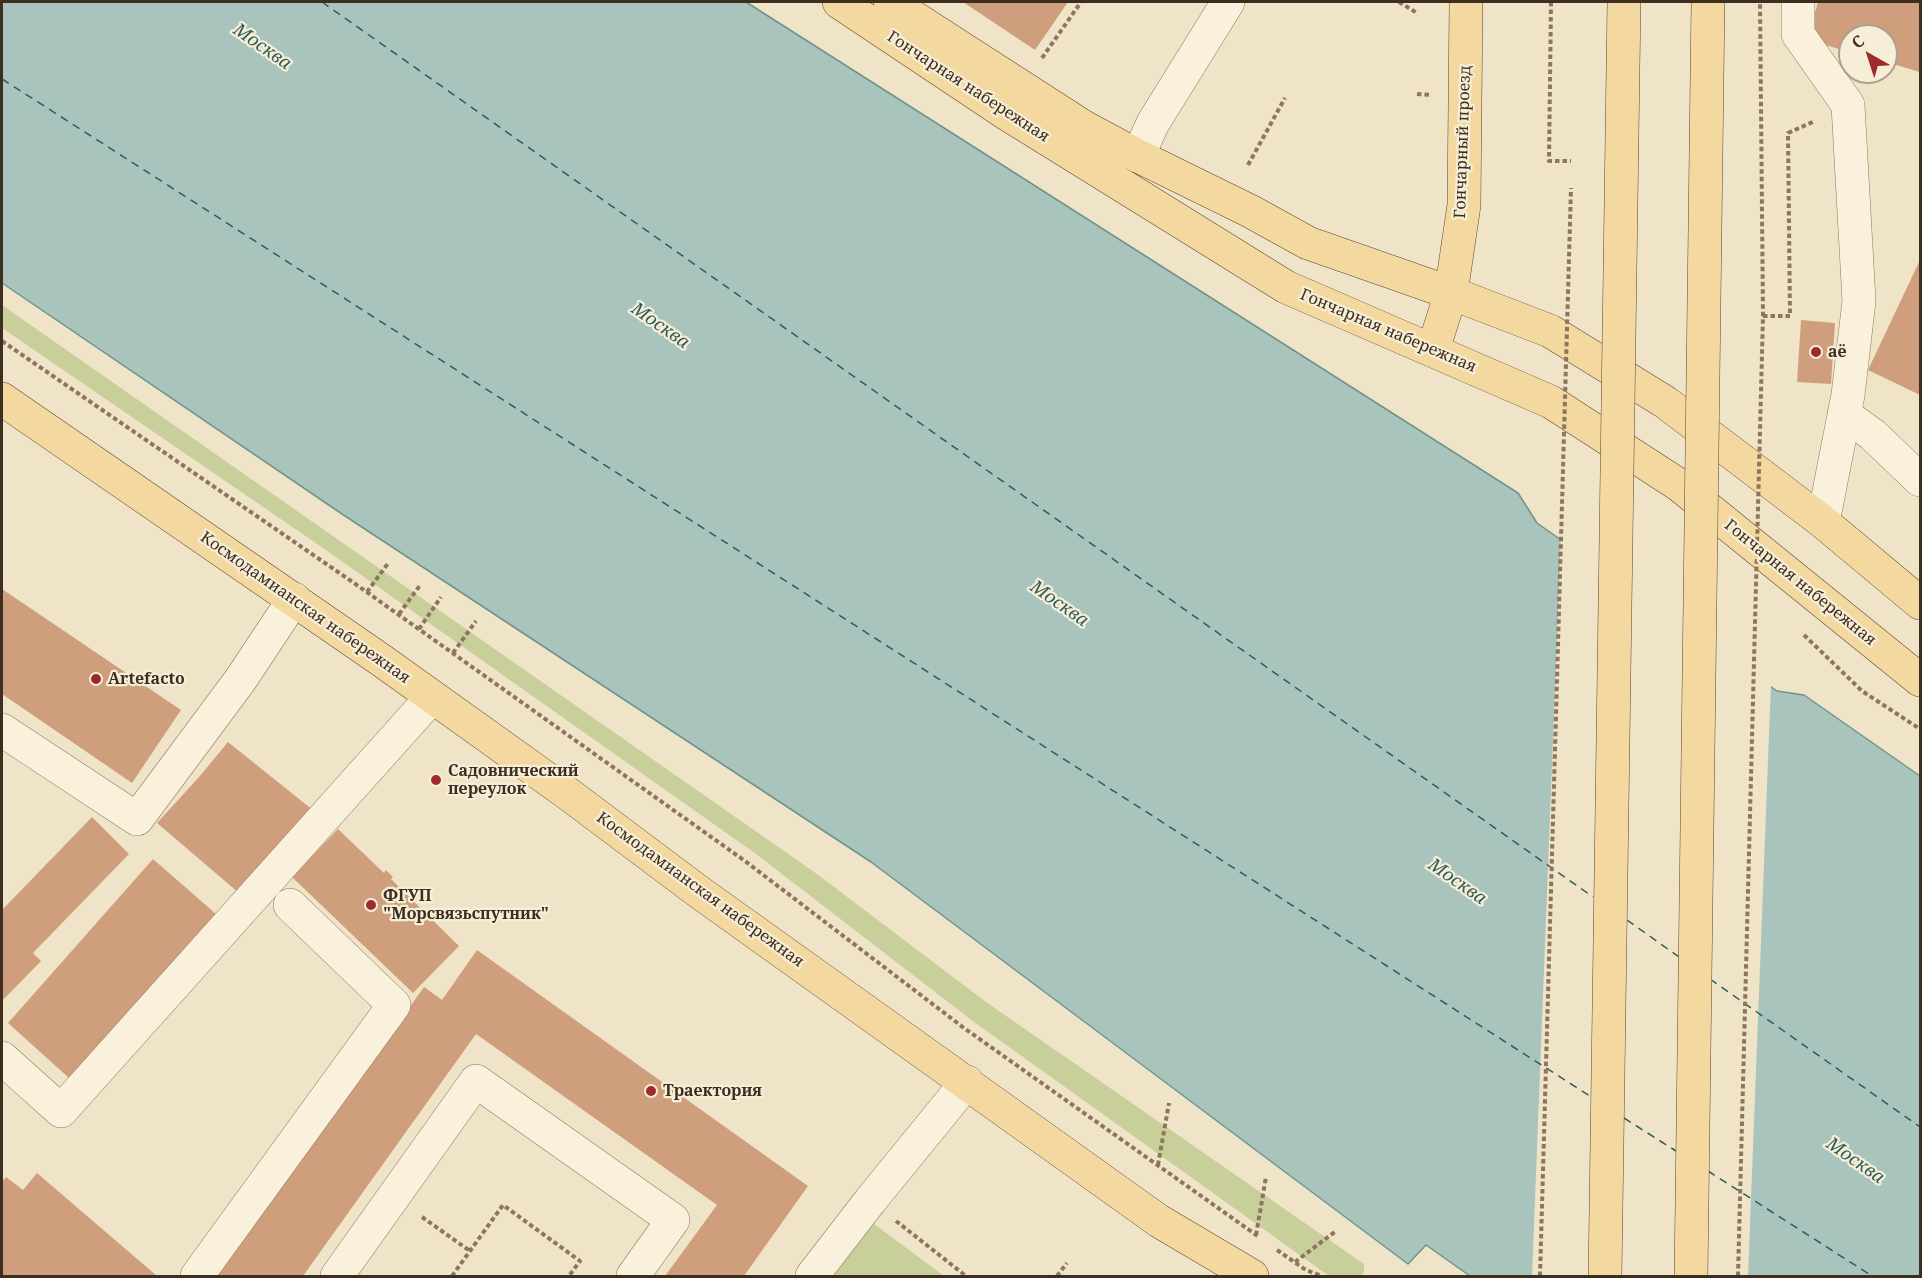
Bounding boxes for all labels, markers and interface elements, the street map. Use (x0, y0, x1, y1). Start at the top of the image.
water label: Москва (229, 19, 295, 75)
north arrow (1838, 24, 1898, 84)
street label: Гончарная набережная (883, 27, 1053, 147)
text: С (1847, 30, 1869, 53)
street label: Гончарный проезд (1451, 65, 1475, 219)
street label: Гончарная набережная (1297, 285, 1479, 377)
water label: Москва (627, 298, 693, 354)
place label: аё (1828, 342, 1847, 362)
marker: аё (1809, 345, 1823, 359)
street label: Гончарная набережная (1720, 516, 1880, 650)
street label: Космодамианская набережная (196, 528, 414, 688)
water label: Москва (1026, 576, 1092, 632)
place label: Artefacto (108, 669, 185, 689)
marker: Artefacto (89, 672, 103, 686)
place label: Садовнический переулок (448, 761, 579, 799)
marker: Садовнический переулок (429, 773, 443, 787)
street label: Космодамианская набережная (593, 808, 807, 972)
water label: Москва (1424, 854, 1490, 910)
place label: ФГУП "Морсвязьспутник" (383, 886, 549, 924)
marker: ФГУП "Морсвязьспутник" (364, 898, 378, 912)
place label: Траектория (663, 1081, 762, 1101)
marker: Траектория (644, 1084, 658, 1098)
water label: Москва (1822, 1133, 1888, 1189)

